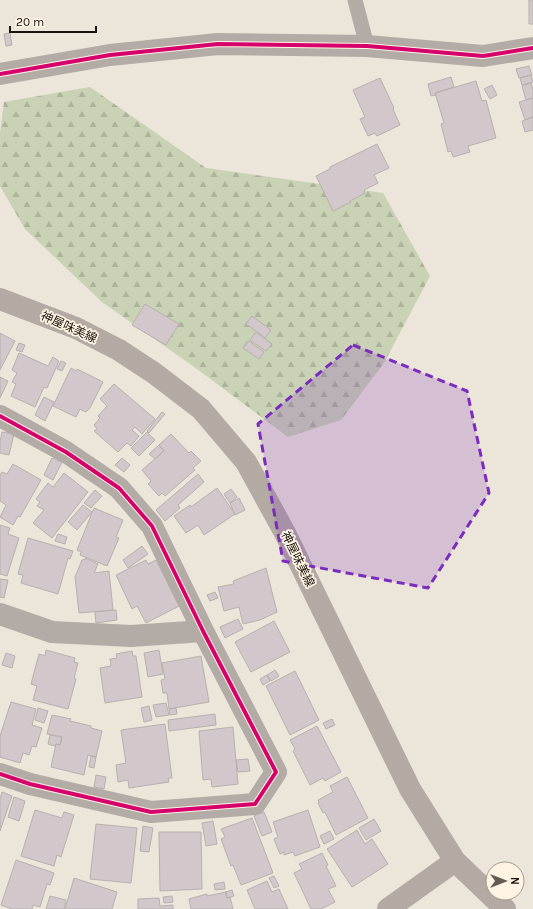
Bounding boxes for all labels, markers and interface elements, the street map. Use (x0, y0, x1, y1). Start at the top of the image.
scale bar (10, 8, 96, 34)
text: 20 m (16, 15, 44, 29)
street label: 神屋味美線 (39, 308, 99, 346)
street label: 神屋味美線 (279, 529, 317, 589)
north arrow (485, 861, 525, 901)
text: N (508, 877, 521, 885)

